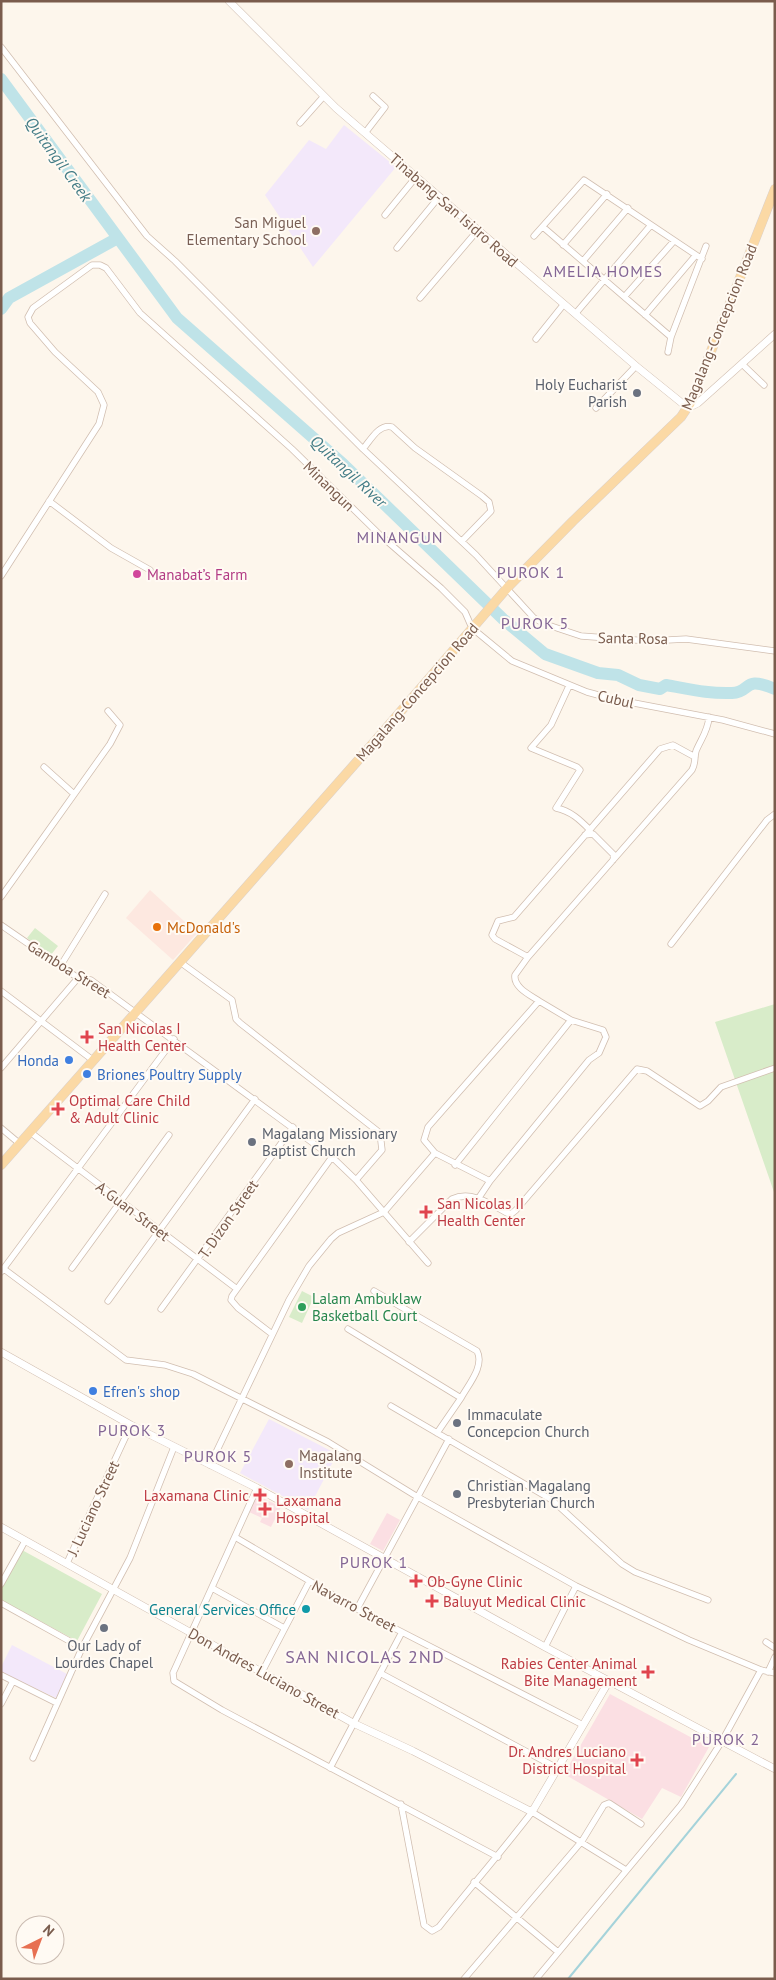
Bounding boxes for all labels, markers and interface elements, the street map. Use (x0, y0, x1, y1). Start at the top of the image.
water label: Quitangil Creek (21, 113, 97, 206)
street label: Tinabang-San Isidro Road (386, 149, 522, 271)
place label: San Miguel Elementary School (186, 213, 307, 249)
marker: San Miguel Elementary School (310, 225, 322, 237)
street label: Magalang-Concepcion Road (677, 241, 761, 413)
district label: AMELIA HOMES (543, 261, 663, 281)
place label: Holy Eucharist Parish (535, 375, 627, 411)
marker: Holy Eucharist Parish (631, 387, 643, 399)
water label: Quitangil River (307, 431, 393, 513)
street label: Minangun (299, 457, 359, 515)
district label: MINANGUN (356, 527, 444, 547)
district label: PUROK 1 (497, 562, 565, 582)
place label: Manabat’s Farm (147, 565, 247, 584)
marker: Manabat’s Farm (131, 568, 143, 580)
district label: PUROK 5 (501, 613, 569, 633)
street label: Magalang-Concepcion Road (352, 619, 482, 765)
street label: Santa Rosa (598, 628, 668, 648)
street label: Cubul (596, 686, 637, 713)
place label: McDonald's (167, 918, 240, 937)
marker: McDonald's (151, 921, 163, 933)
street label: Gamboa Street (24, 936, 114, 1002)
place label: San Nicolas I Health Center (98, 1019, 186, 1055)
marker: San Nicolas I Health Center (80, 1030, 94, 1044)
place label: Honda (17, 1051, 59, 1070)
marker: Honda (63, 1054, 75, 1066)
place label: Briones Poultry Supply (97, 1065, 242, 1084)
marker: Briones Poultry Supply (81, 1068, 93, 1080)
place label: Optimal Care Child & Adult Clinic (69, 1091, 190, 1127)
marker: Optimal Care Child & Adult Clinic (51, 1102, 65, 1116)
place label: Magalang Missionary Baptist Church (262, 1124, 397, 1160)
marker: Magalang Missionary Baptist Church (246, 1136, 258, 1148)
street label: T. Dizon Street (194, 1176, 262, 1262)
street label: A.Guan Street (92, 1177, 174, 1245)
place label: San Nicolas II Health Center (437, 1194, 525, 1230)
marker: San Nicolas II Health Center (419, 1205, 433, 1219)
place label: Lalam Ambuklaw Basketball Court (312, 1289, 422, 1325)
marker: Lalam Ambuklaw Basketball Court (296, 1301, 308, 1313)
place label: Efren's shop (103, 1382, 180, 1401)
marker: Efren's shop (87, 1385, 99, 1397)
place label: Immaculate Concepcion Church (467, 1405, 589, 1441)
marker: Immaculate Concepcion Church (451, 1417, 463, 1429)
district label: PUROK 3 (98, 1420, 166, 1440)
district label: PUROK 5 (184, 1446, 252, 1466)
place label: Magalang Institute (299, 1446, 362, 1482)
street label: J. Luciano Street (62, 1457, 123, 1559)
marker: Magalang Institute (283, 1458, 295, 1470)
place label: Christian Magalang Presbyterian Church (467, 1476, 595, 1512)
place label: Laxamana Clinic (144, 1486, 249, 1505)
marker: Laxamana Clinic (253, 1488, 267, 1502)
marker: Christian Magalang Presbyterian Church (451, 1488, 463, 1500)
place label: Laxamana Hospital (276, 1491, 341, 1527)
marker: Laxamana Hospital (258, 1502, 272, 1516)
district label: PUROK 1 (340, 1552, 408, 1572)
place label: Ob-Gyne Clinic (427, 1572, 523, 1591)
marker: Ob-Gyne Clinic (409, 1574, 423, 1588)
street label: Navarro Street (309, 1576, 399, 1636)
place label: Baluyut Medical Clinic (443, 1592, 586, 1611)
marker: Baluyut Medical Clinic (425, 1594, 439, 1608)
place label: General Services Office (149, 1600, 296, 1619)
marker: General Services Office (300, 1603, 312, 1615)
marker: Our Lady of Lourdes Chapel (98, 1622, 110, 1634)
street label: Don Andres Luciano Street (185, 1623, 343, 1723)
place label: Our Lady of Lourdes Chapel (55, 1636, 154, 1672)
district label: SAN NICOLAS 2ND (285, 1645, 445, 1668)
place label: Rabies Center Animal Bite Management (501, 1654, 638, 1690)
marker: Rabies Center Animal Bite Management (641, 1665, 655, 1679)
district label: PUROK 2 (692, 1729, 760, 1749)
place label: Dr. Andres Luciano District Hospital (508, 1742, 627, 1778)
marker: Dr. Andres Luciano District Hospital (630, 1753, 644, 1767)
north arrow (15, 1915, 65, 1965)
text: N (39, 1921, 58, 1940)

